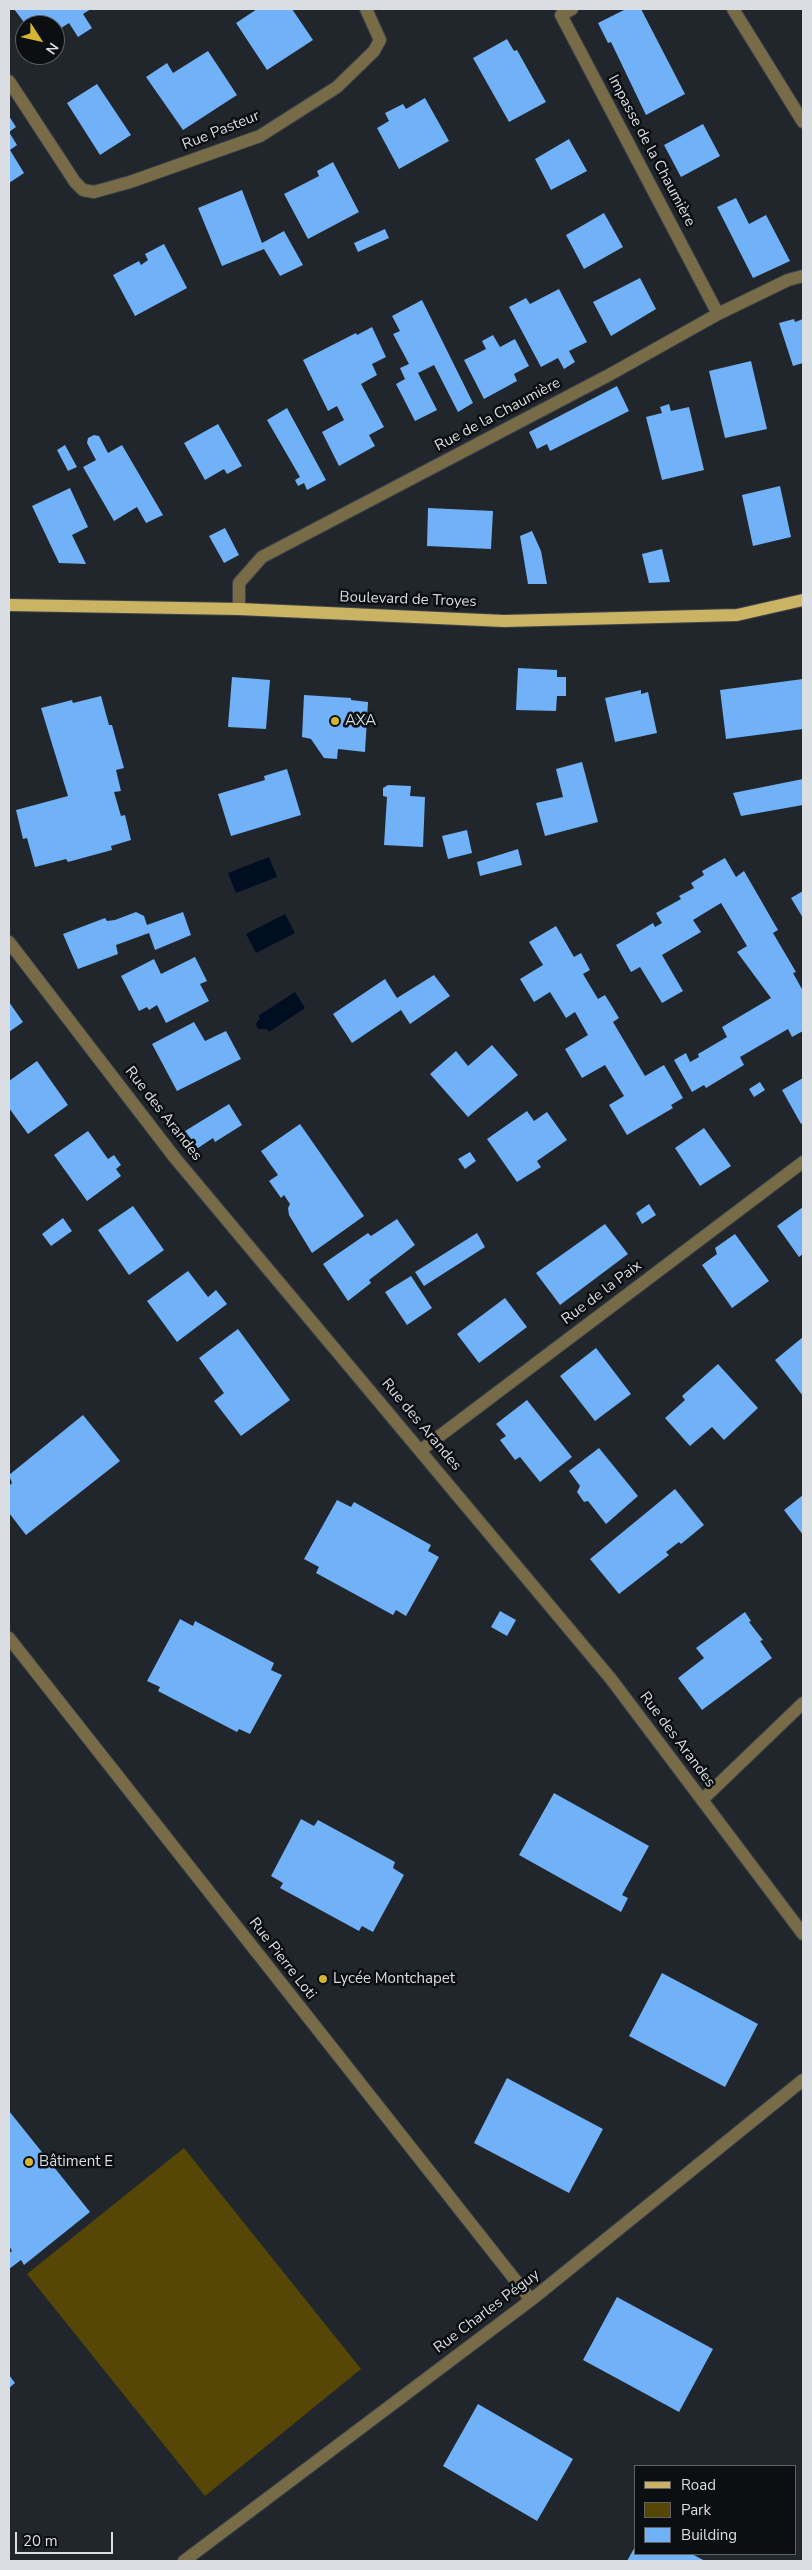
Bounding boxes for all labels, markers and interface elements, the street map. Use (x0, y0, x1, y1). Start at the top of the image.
north arrow (15, 15, 65, 65)
text: N (41, 39, 63, 58)
street label: Impasse de la Chaumière (603, 72, 699, 230)
street label: Rue Pasteur (180, 107, 262, 155)
street label: Rue de la Chaumière (432, 374, 564, 456)
street label: Boulevard de Troyes (339, 589, 477, 611)
place label: AXA (345, 712, 376, 730)
marker: AXA (329, 715, 341, 727)
street label: Rue des Arandes (121, 1063, 205, 1165)
street label: Rue de la Paix (558, 1257, 646, 1329)
street label: Rue des Arandes (377, 1375, 465, 1475)
street label: Rue des Arandes (635, 1689, 719, 1791)
street label: Rue Pierre Loti (244, 1915, 320, 2003)
place label: Lycée Montchapet (333, 1970, 455, 1988)
marker: Lycée Montchapet (317, 1973, 329, 1985)
place label: Bâtiment E (39, 2153, 113, 2171)
marker: Bâtiment E (23, 2156, 35, 2168)
street label: Rue Charles Péguy (431, 2266, 543, 2358)
legend (634, 2465, 797, 2555)
text: Road (681, 2475, 716, 2495)
text: Park (681, 2500, 711, 2520)
scale bar (18, 2522, 115, 2554)
text: Building (681, 2525, 737, 2545)
text: 20 m (23, 2531, 58, 2551)

